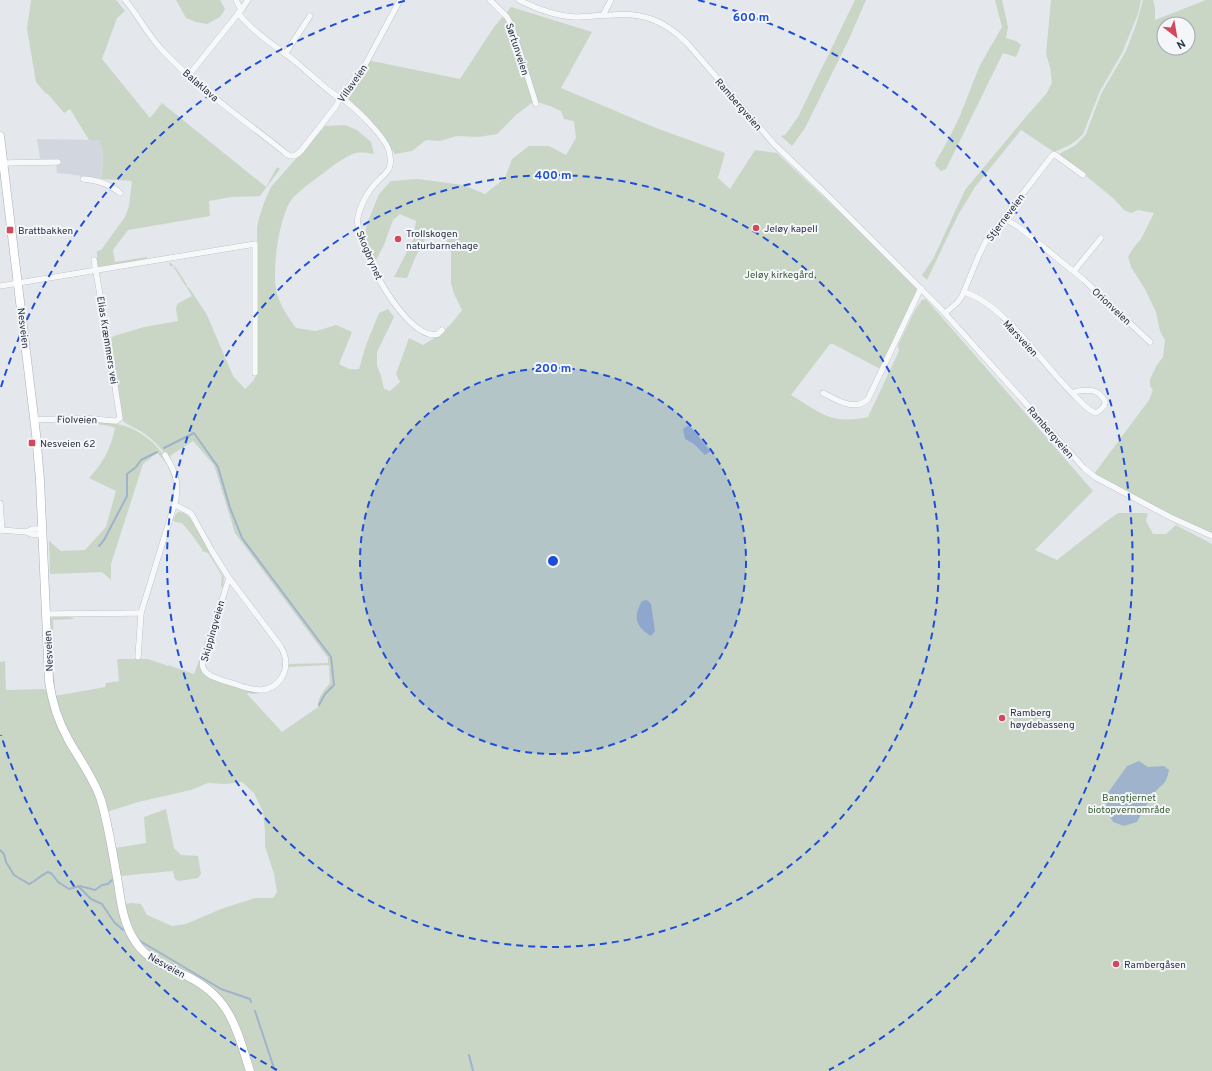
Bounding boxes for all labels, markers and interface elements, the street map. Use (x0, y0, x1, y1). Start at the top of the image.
text: 600 m (733, 10, 769, 26)
north arrow (1156, 16, 1196, 56)
street label: Sørtunveien (502, 22, 531, 77)
text: N (1174, 36, 1188, 52)
street label: Villaveien (335, 62, 371, 105)
street label: Balaklava (179, 67, 221, 105)
street label: Rambergveien (712, 76, 764, 134)
text: 400 m (534, 168, 572, 184)
street label: Stjerneveien (984, 191, 1028, 244)
marker: Jeløy kapell (751, 223, 761, 233)
place label: Jeløy kapell (764, 223, 818, 236)
marker: Brattbakken (5, 225, 15, 235)
place label: Brattbakken (18, 225, 73, 238)
place label: Trollskogen naturbarnehage (406, 228, 478, 253)
street label: Skogbrynet (352, 229, 385, 282)
marker: Trollskogen naturbarnehage (393, 234, 403, 244)
park label: Jeløy kirkegård (744, 269, 814, 282)
street label: Orionveien (1089, 286, 1133, 329)
street label: Elias Kræmmers vei (93, 295, 120, 385)
street label: Nesveien (14, 307, 31, 349)
street label: Marsveien (1000, 318, 1040, 360)
text: 200 m (535, 361, 571, 377)
street label: Rambergveien (1024, 404, 1076, 462)
street label: Fiolveien (57, 414, 97, 427)
marker: Nesveien 62 (27, 438, 37, 448)
place label: Nesveien 62 (40, 438, 95, 451)
centre of rings (546, 554, 560, 568)
street label: Skippingveien (198, 599, 228, 664)
street label: Nesveien (42, 630, 57, 672)
place label: Ramberg høydebasseng (1010, 707, 1075, 732)
marker: Ramberg høydebasseng (997, 713, 1007, 723)
park label: Bangtjernet biotopvernområde (1088, 792, 1170, 817)
street label: Nesveien (145, 951, 187, 982)
marker: Rambergåsen (1111, 959, 1121, 969)
place label: Rambergåsen (1124, 959, 1186, 972)

